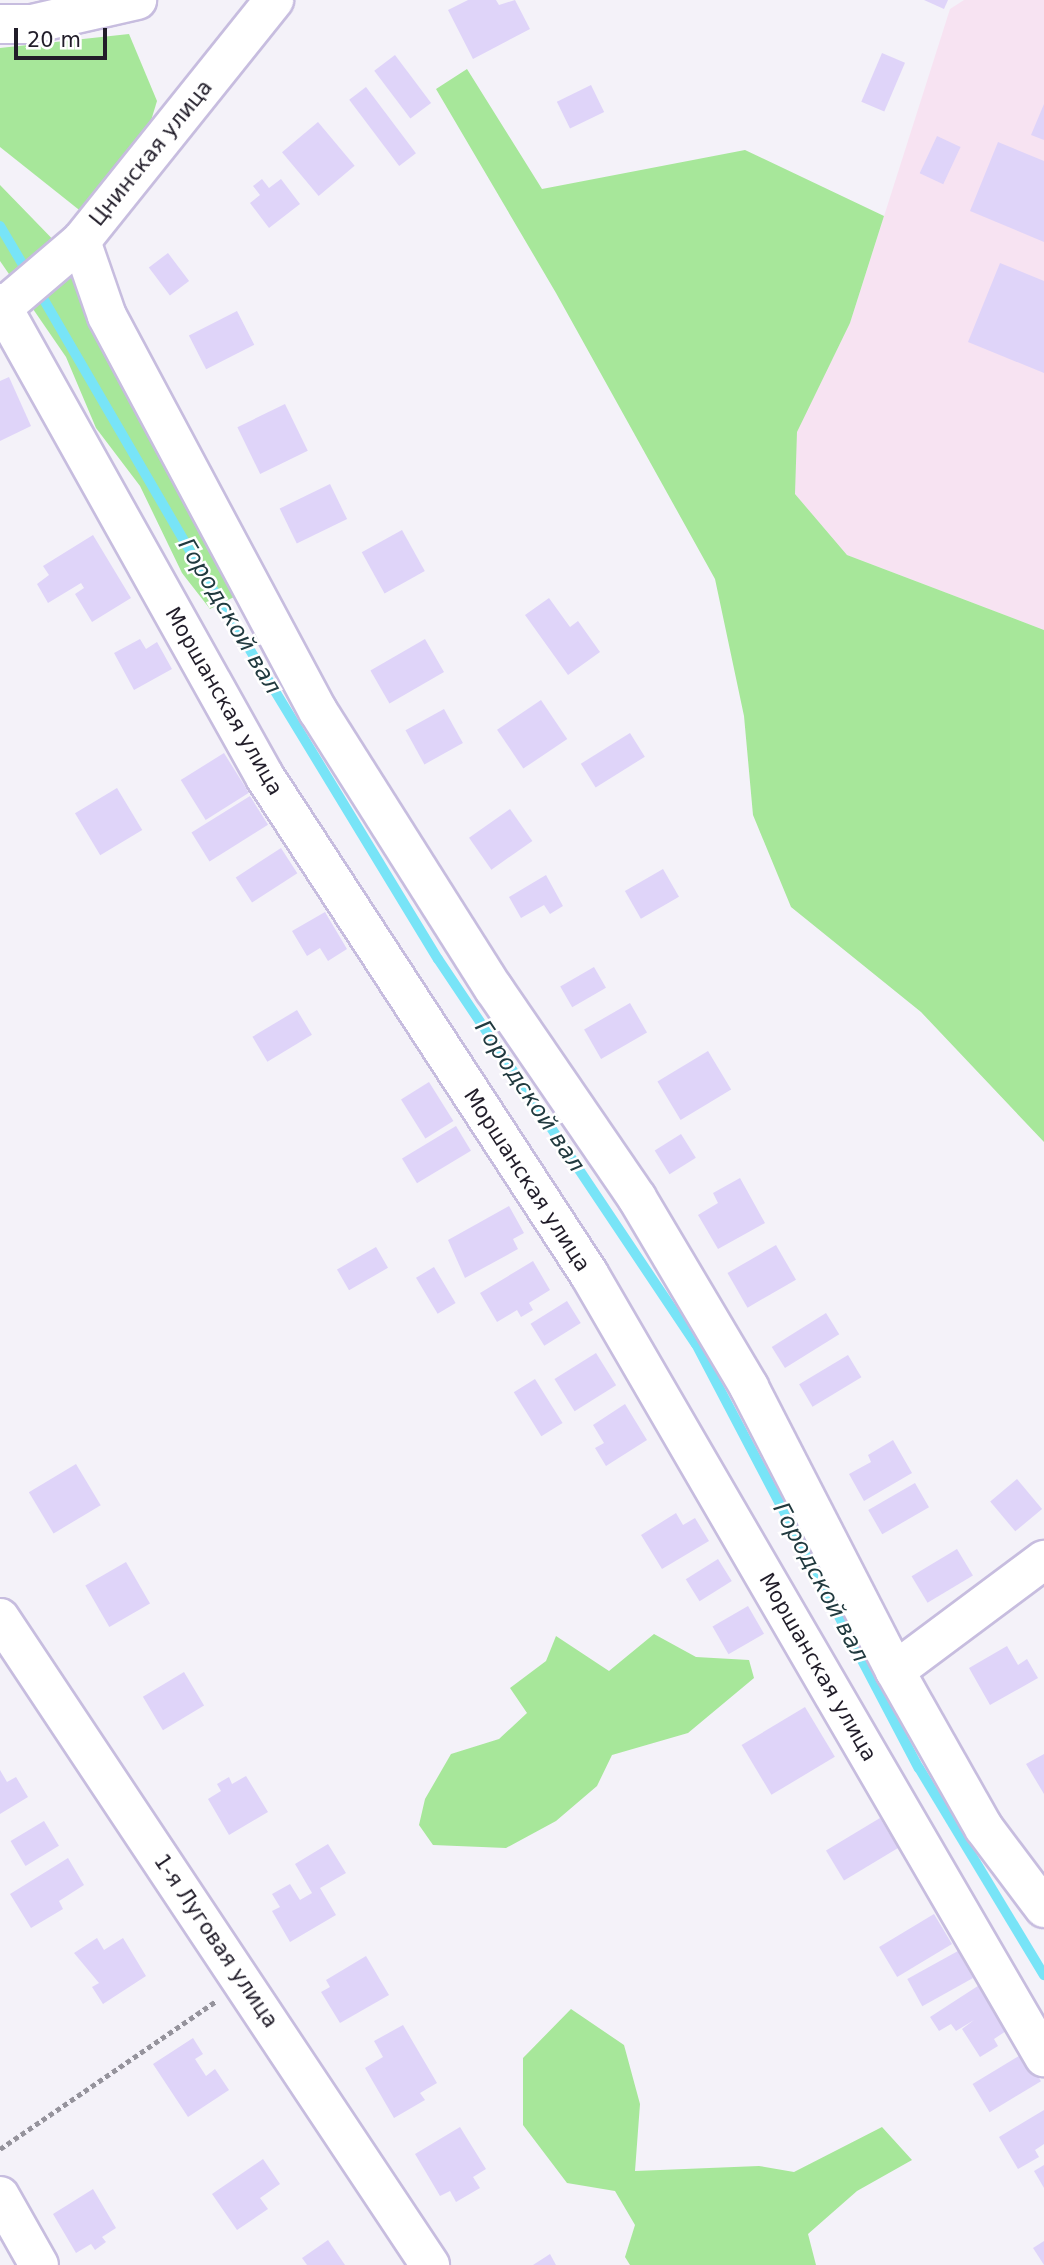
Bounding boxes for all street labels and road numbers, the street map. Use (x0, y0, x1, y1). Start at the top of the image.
street label: Цнинская улица (84, 75, 218, 231)
street label: Моршанская улица (160, 602, 288, 800)
street label: Моршанская улица (458, 1084, 596, 1276)
street label: Моршанская улица (754, 1568, 882, 1766)
street label: 1-я Луговая улица (149, 1850, 283, 2032)

